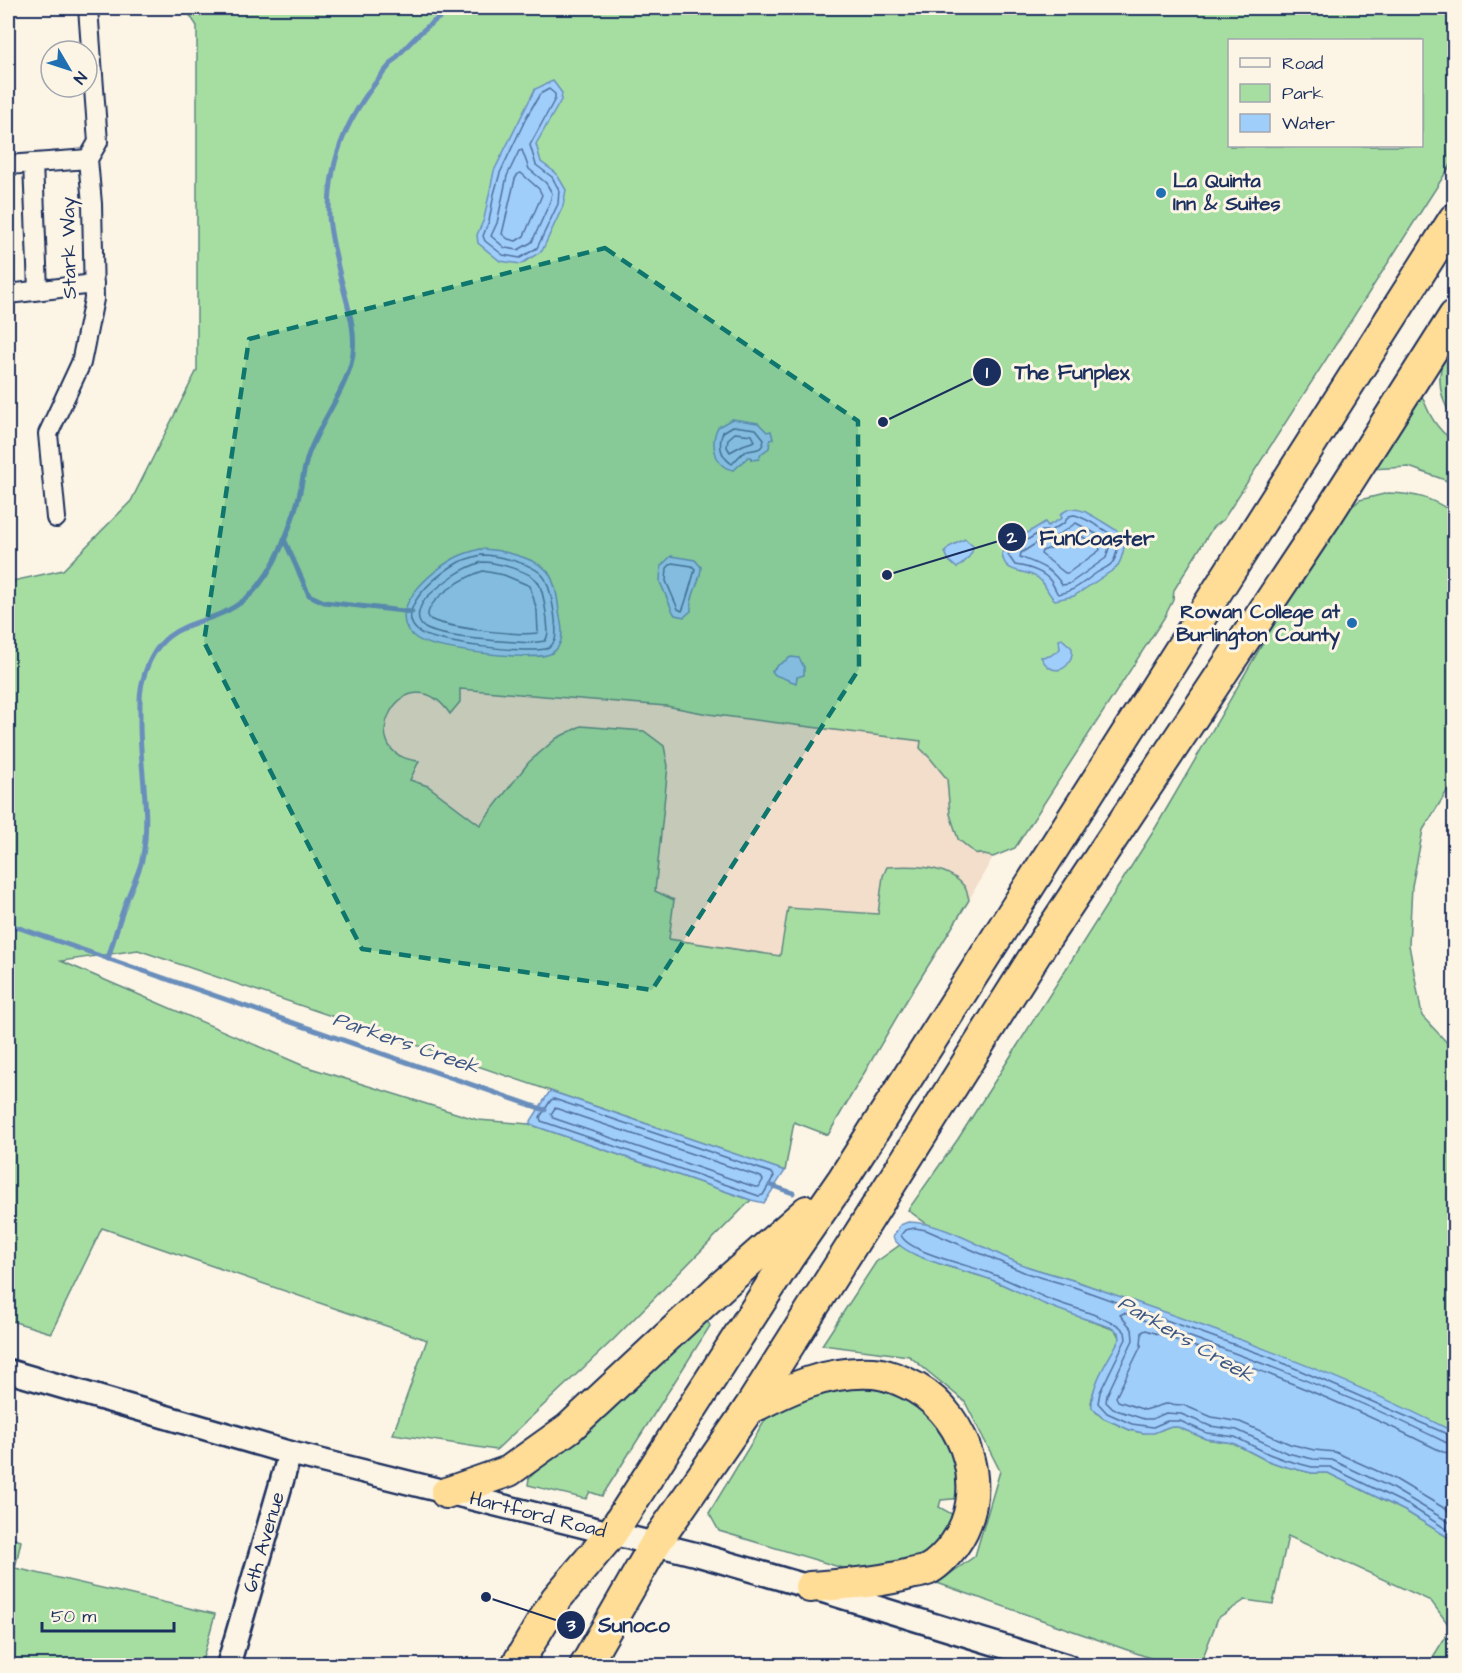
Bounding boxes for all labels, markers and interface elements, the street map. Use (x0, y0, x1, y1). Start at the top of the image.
north arrow (39, 39, 99, 99)
legend (1228, 39, 1423, 147)
text: Road (1282, 51, 1323, 76)
text: N (68, 67, 92, 89)
text: Park (1282, 81, 1324, 106)
text: Water (1282, 111, 1335, 136)
place label: La Quinta Inn & Suites (1173, 167, 1280, 218)
marker: La Quinta Inn & Suites (1154, 186, 1168, 200)
street label: Stark Way (54, 197, 85, 299)
callout: The Funplex (972, 352, 1141, 391)
text: The Funplex (1013, 358, 1131, 388)
text: 1 (986, 360, 989, 385)
callout: FunCoaster (997, 518, 1166, 557)
text: FunCoaster (1039, 524, 1155, 553)
text: 2 (1006, 525, 1018, 550)
place label: Rowan College at Burlington County (1176, 598, 1341, 650)
marker: Rowan College at Burlington County (1345, 616, 1359, 630)
water label: Parkers Creek (329, 1004, 484, 1082)
water label: Parkers Creek (1113, 1288, 1260, 1390)
street label: Hartford Road (466, 1484, 609, 1545)
street label: 6th Avenue (236, 1488, 292, 1596)
scale bar (42, 1595, 174, 1633)
text: 50 m (51, 1604, 96, 1629)
callout: Sunoco (556, 1605, 682, 1644)
text: Sunoco (597, 1611, 670, 1640)
text: 3 (565, 1613, 576, 1638)

